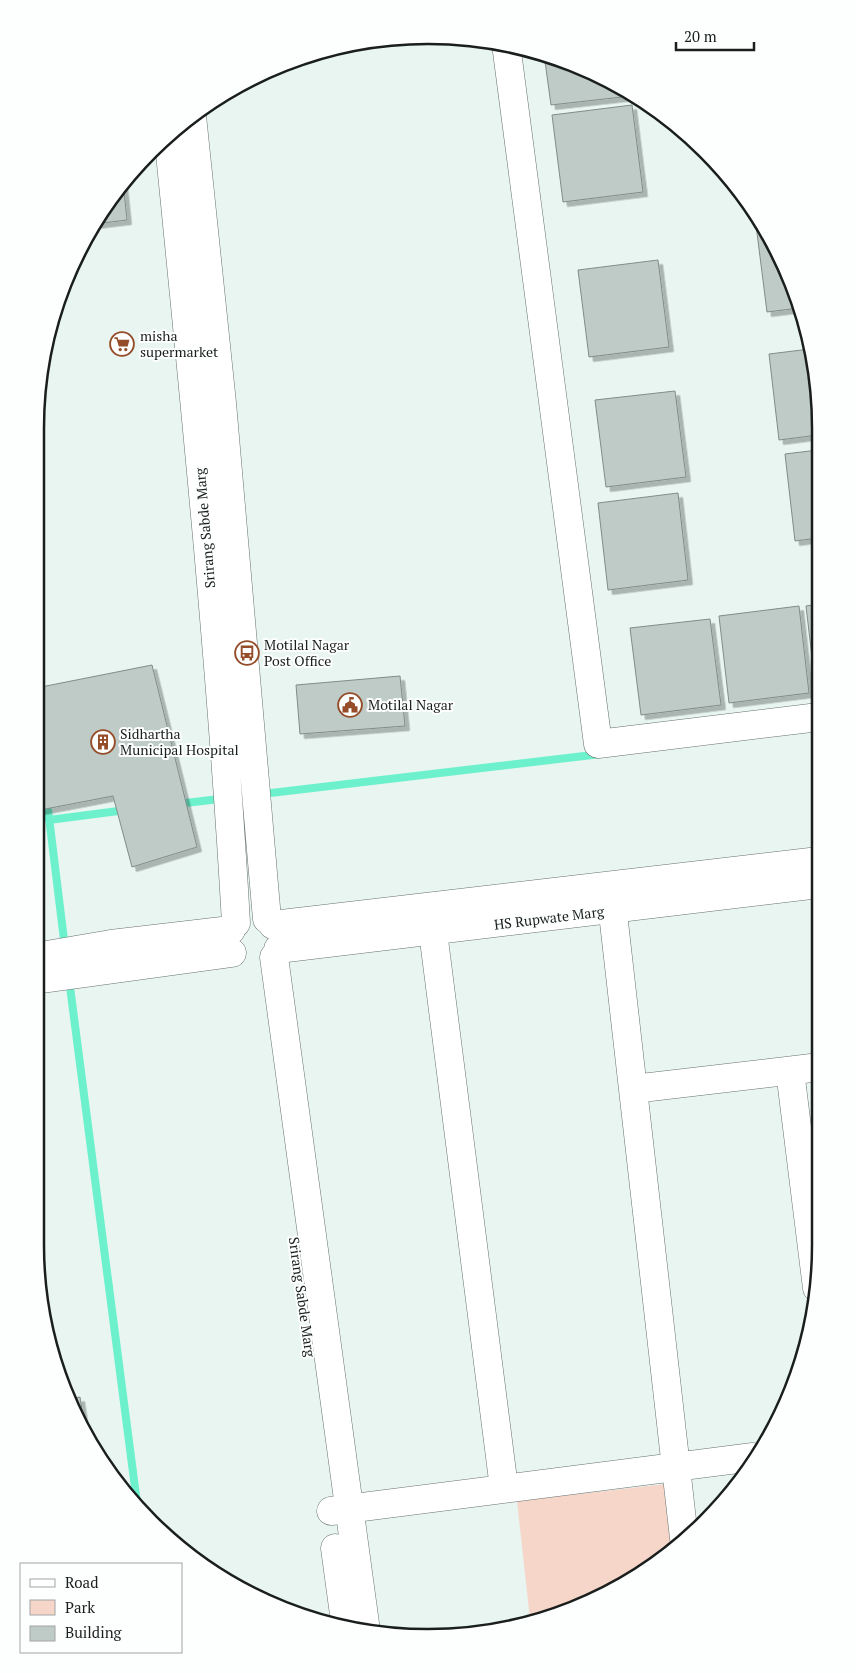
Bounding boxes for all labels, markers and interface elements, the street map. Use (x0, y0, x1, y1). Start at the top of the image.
scale bar (676, 20, 754, 52)
text: 20 m (684, 26, 717, 46)
place label: misha supermarket (140, 326, 219, 361)
supermarket icon: misha supermarket (109, 331, 135, 357)
street label: Srirang Sabde Marg (190, 466, 219, 589)
place label: Motilal Nagar Post Office (264, 635, 350, 670)
bus stop icon: Motilal Nagar Post Office (234, 640, 260, 666)
public building icon: Motilal Nagar (337, 692, 363, 718)
place label: Motilal Nagar (368, 695, 454, 714)
place label: Sidhartha Municipal Hospital (120, 724, 239, 759)
building icon: Sidhartha Municipal Hospital (90, 729, 116, 755)
street label: HS Rupwate Marg (493, 901, 606, 934)
street label: Srirang Sabde Marg (285, 1236, 320, 1359)
legend (20, 1563, 182, 1653)
text: Road (65, 1572, 98, 1592)
text: Park (65, 1597, 95, 1617)
text: Building (65, 1622, 123, 1642)

